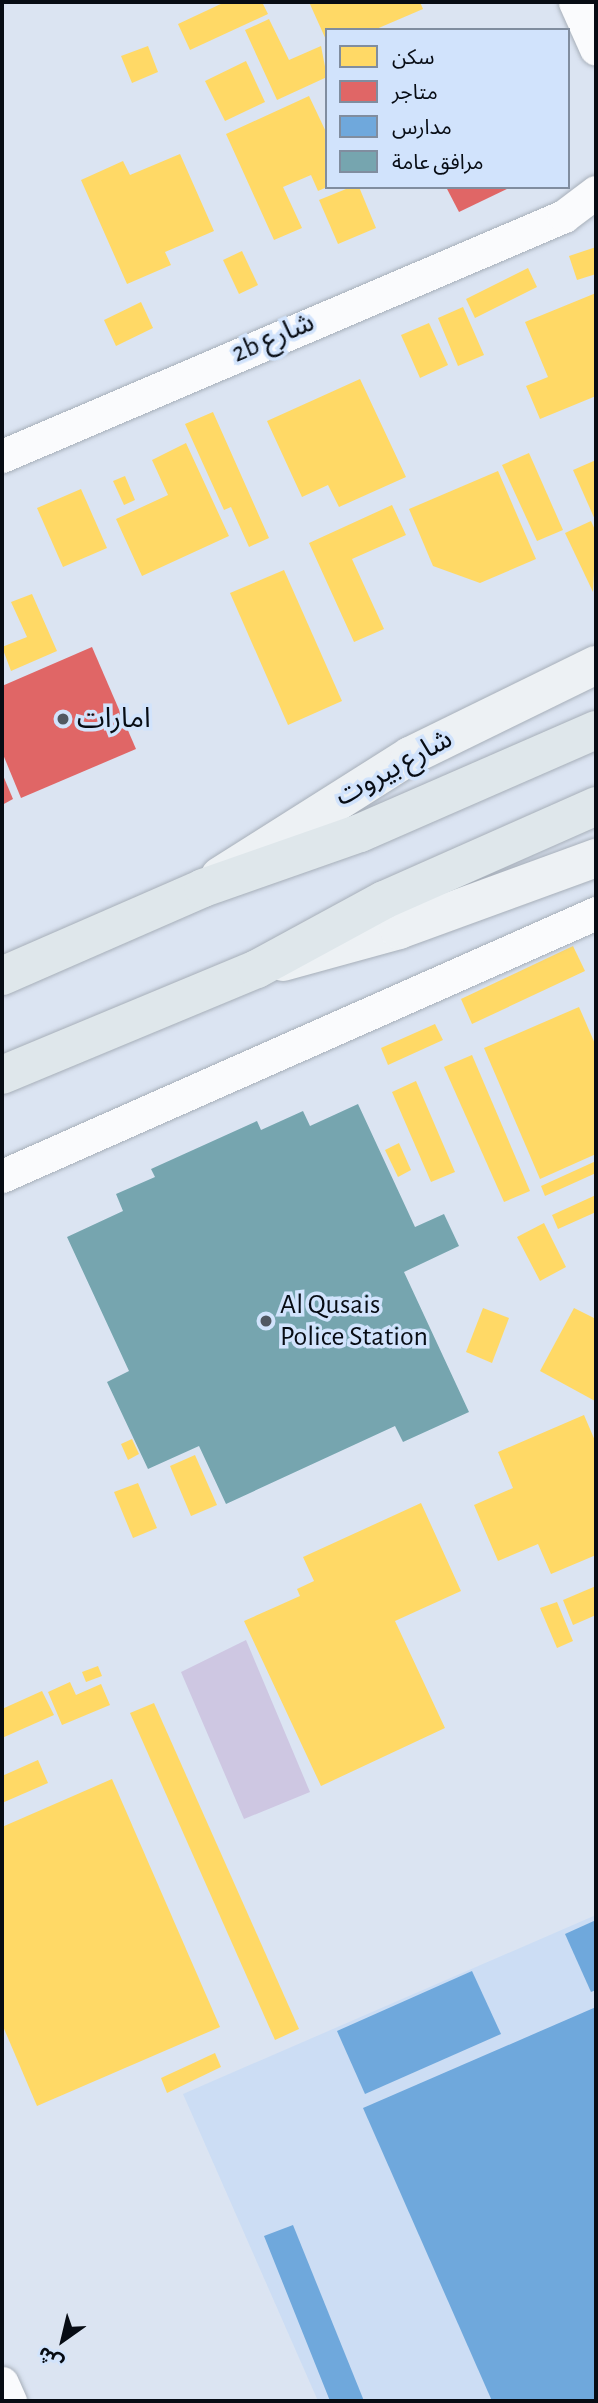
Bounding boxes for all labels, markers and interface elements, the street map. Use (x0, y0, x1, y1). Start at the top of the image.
legend (325, 28, 570, 189)
text: سكن (392, 47, 434, 68)
text: متاجر (392, 82, 438, 103)
text: مدارس (392, 117, 452, 138)
text: مرافق عامة (392, 152, 484, 173)
street label: 2b شارع (227, 306, 319, 370)
place label: امارات (77, 702, 151, 736)
marker: امارات (55, 711, 71, 727)
street label: شارع بيروت (330, 722, 458, 814)
place label: Al Qusais Police Station (280, 1288, 428, 1354)
marker: Al Qusais Police Station (258, 1313, 274, 1329)
north arrow (28, 2305, 98, 2375)
text: ش (35, 2343, 67, 2373)

